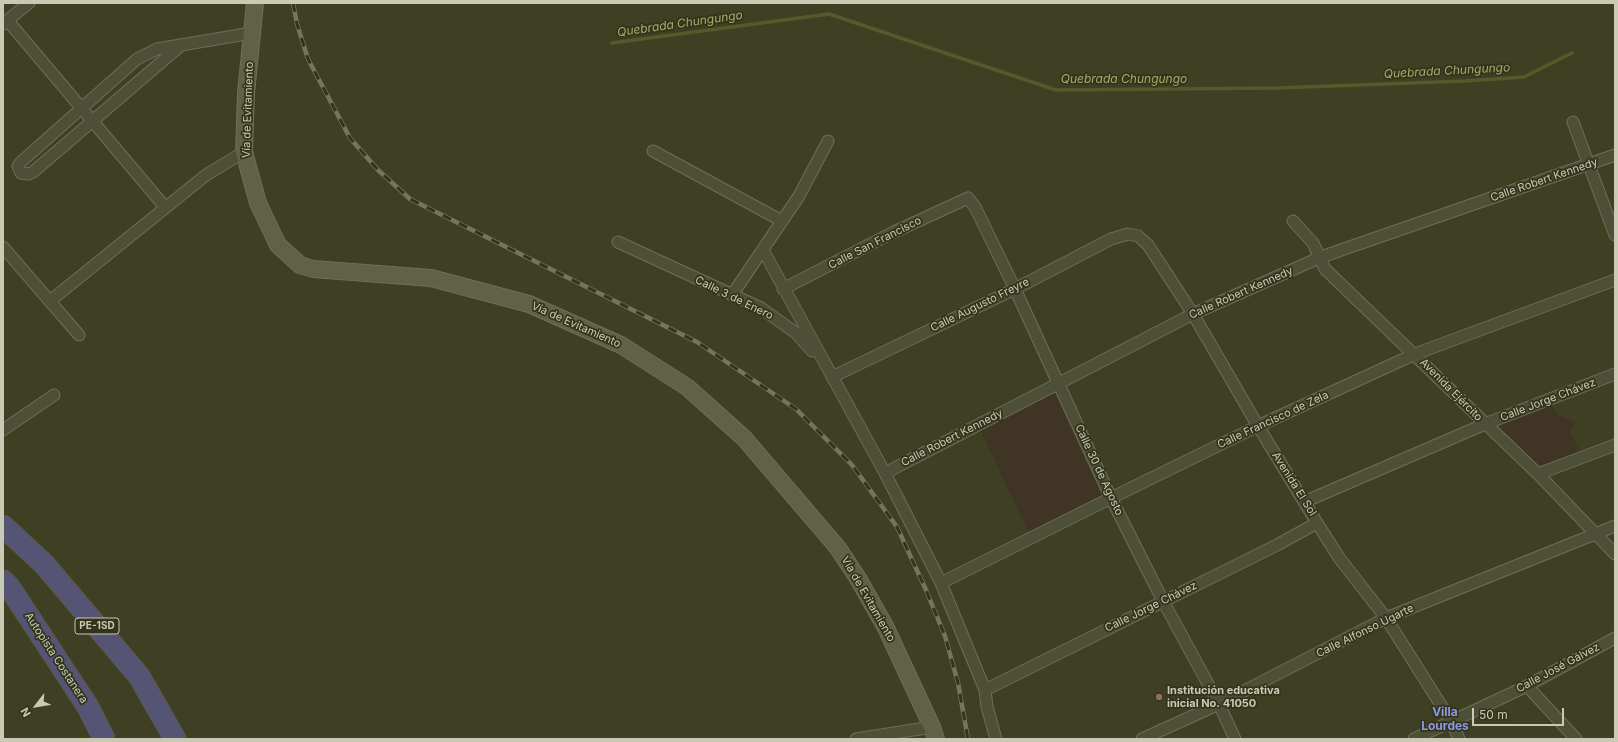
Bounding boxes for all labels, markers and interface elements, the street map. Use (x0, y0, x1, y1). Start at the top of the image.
water label: Quebrada Chungungo (616, 8, 744, 40)
water label: Quebrada Chungungo (1383, 60, 1511, 82)
street label: Vía de Evitamiento (240, 62, 256, 158)
water label: Quebrada Chungungo (1061, 72, 1187, 86)
street label: Calle Robert Kennedy (1489, 155, 1599, 205)
street label: Calle San Francisco (826, 214, 924, 272)
street label: Calle Robert Kennedy (1187, 264, 1295, 322)
street label: Calle 3 de Enero (693, 273, 775, 323)
street label: Calle Augusto Freyre (928, 275, 1032, 335)
street label: Vía de Evitamiento (529, 299, 623, 351)
street label: Avenida Ejército (1417, 356, 1485, 424)
street label: Calle Jorge Chávez (1498, 376, 1598, 424)
street label: Calle Francisco de Zela (1215, 388, 1331, 452)
street label: Calle Robert Kennedy (899, 407, 1005, 469)
street label: Calle 30 de Agosto (1072, 422, 1126, 518)
street label: Avenida El Sol (1269, 450, 1319, 518)
street label: Vía de Evitamiento (838, 554, 898, 644)
street label: Calle Jorge Chávez (1103, 579, 1199, 635)
street label: Calle Alfonso Ugarte (1314, 602, 1416, 660)
street label: Autopista Costanera (22, 610, 90, 706)
road number: PE-1SD (75, 618, 119, 634)
street label: Calle José Gálvez (1514, 640, 1602, 696)
place label: Institución educativa inicial No. 41050 (1167, 684, 1280, 710)
north arrow (16, 686, 56, 726)
marker: Institución educativa inicial No. 41050 (1154, 692, 1164, 702)
scale bar (1474, 700, 1566, 726)
text: N (18, 705, 34, 719)
district label: Villa Lourdes (1421, 705, 1469, 733)
text: 50 m (1479, 707, 1508, 722)

